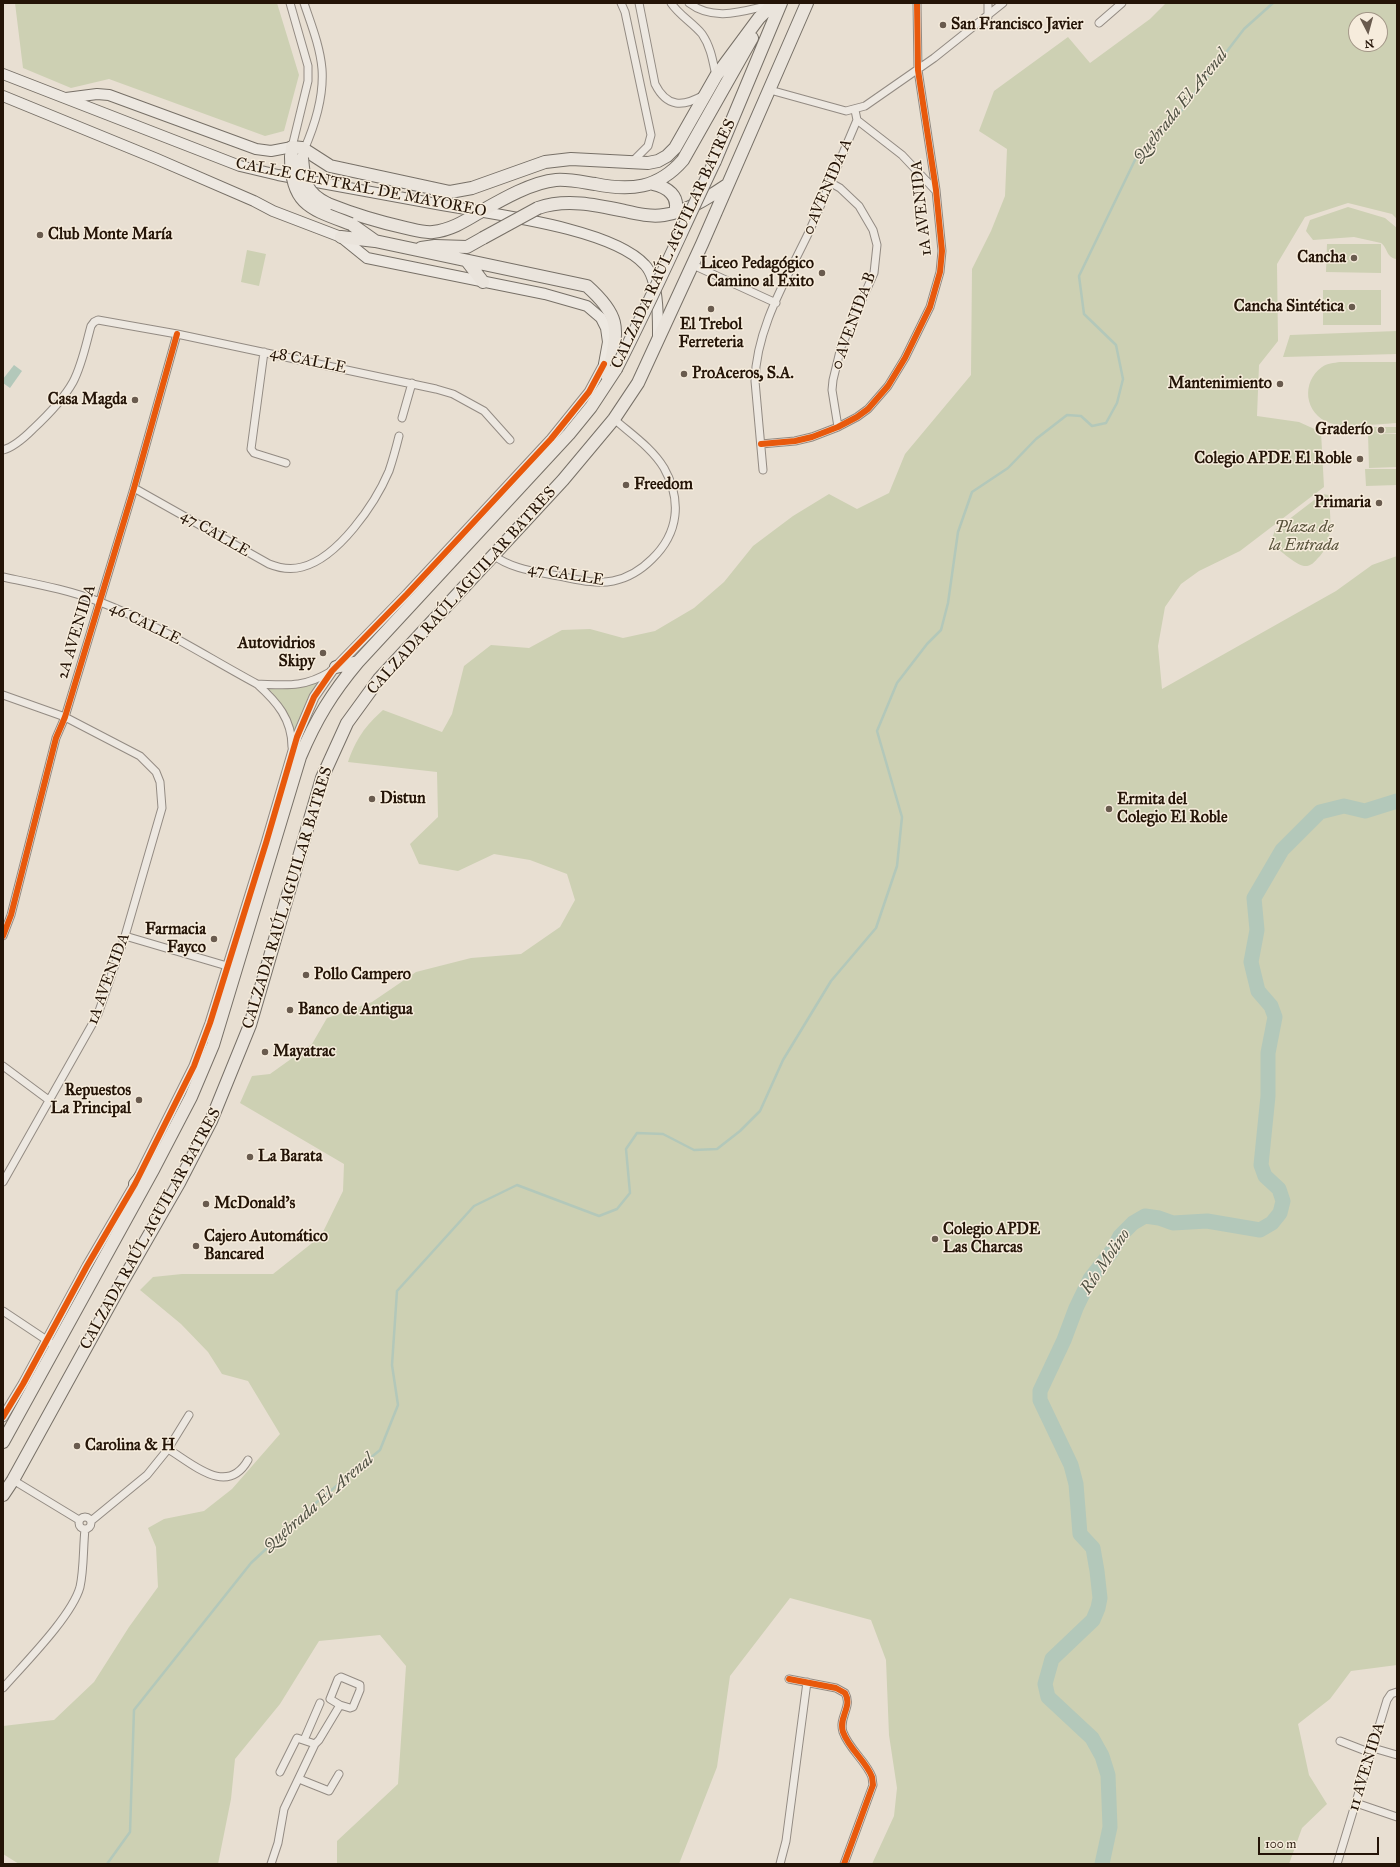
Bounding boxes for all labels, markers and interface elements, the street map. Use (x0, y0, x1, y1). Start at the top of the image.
north arrow (1348, 12, 1388, 52)
place label: San Francisco Javier (951, 15, 1083, 35)
marker: San Francisco Javier (938, 20, 948, 30)
text: N (1364, 36, 1375, 50)
water label: Quebrada El Arenal (1129, 45, 1233, 167)
street label: CALZADA RAÚL AGUILAR BATRES (608, 116, 740, 372)
street label: 0 AVENIDA A (799, 136, 857, 238)
street label: CALLE CENTRAL DE MAYOREO (234, 154, 488, 222)
street label: 1A AVENIDA (907, 159, 937, 257)
place label: Club Monte María (48, 225, 172, 245)
marker: Club Monte María (35, 230, 45, 240)
place label: Cancha (1297, 248, 1346, 268)
marker: Cancha (1349, 253, 1359, 263)
place label: Liceo Pedagógico Camino al Éxito (700, 254, 814, 292)
marker: Liceo Pedagógico Camino al Éxito (817, 268, 827, 278)
street label: 0 AVENIDA B (827, 270, 881, 372)
place label: Cancha Sintética (1234, 297, 1344, 317)
marker: Cancha Sintética (1347, 302, 1357, 312)
marker: El Trebol Ferreteria (706, 304, 716, 314)
place label: El Trebol Ferreteria (679, 315, 743, 353)
street label: 48 CALLE (268, 344, 348, 378)
place label: ProAceros, S.A. (692, 364, 794, 384)
marker: ProAceros, S.A. (679, 369, 689, 379)
place label: Mantenimiento (1168, 374, 1272, 394)
marker: Mantenimiento (1275, 379, 1285, 389)
place label: Casa Magda (48, 390, 127, 410)
marker: Casa Magda (130, 395, 140, 405)
place label: Graderío (1315, 420, 1373, 440)
marker: Graderío (1376, 425, 1386, 435)
place label: Colegio APDE El Roble (1194, 449, 1352, 469)
marker: Colegio APDE El Roble (1355, 454, 1365, 464)
place label: Freedom (634, 475, 693, 495)
marker: Freedom (621, 480, 631, 490)
street label: CALZADA RAÚL AGUILAR BATRES (363, 483, 561, 699)
place label: Primaria (1314, 493, 1371, 513)
marker: Primaria (1374, 498, 1384, 508)
street label: 47 CALLE (177, 506, 253, 562)
park label: Plaza de la Entrada (1269, 518, 1339, 556)
street label: 47 CALLE (526, 559, 606, 591)
street label: 2A AVENIDA (54, 582, 100, 682)
street label: 46 CALLE (106, 598, 184, 650)
place label: Autovidrios Skipy (238, 634, 315, 672)
marker: Autovidrios Skipy (318, 648, 328, 658)
street label: CALZADA RAÚL AGUILAR BATRES (239, 765, 337, 1031)
place label: Distun (380, 789, 426, 809)
place label: Ermita del Colegio El Roble (1117, 790, 1228, 828)
marker: Distun (367, 794, 377, 804)
marker: Ermita del Colegio El Roble (1104, 804, 1114, 814)
place label: Farmacia Fayco (145, 920, 206, 958)
street label: 1A AVENIDA (84, 931, 134, 1027)
marker: Farmacia Fayco (209, 934, 219, 944)
place label: Pollo Campero (314, 965, 411, 985)
marker: Pollo Campero (301, 970, 311, 980)
place label: Banco de Antigua (298, 1000, 413, 1020)
marker: Banco de Antigua (285, 1005, 295, 1015)
place label: Mayatrac (273, 1042, 335, 1062)
marker: Mayatrac (260, 1047, 270, 1057)
place label: Repuestos La Principal (51, 1081, 131, 1119)
marker: Repuestos La Principal (134, 1095, 144, 1105)
street label: CALZADA RAÚL AGUILAR BATRES (76, 1105, 226, 1353)
place label: La Barata (258, 1147, 323, 1167)
marker: La Barata (245, 1152, 255, 1162)
place label: McDonald's (214, 1194, 295, 1214)
marker: McDonald's (201, 1199, 211, 1209)
place label: Colegio APDE Las Charcas (943, 1220, 1040, 1258)
water label: Río Molino (1077, 1226, 1135, 1298)
place label: Cajero Automático Bancared (204, 1227, 328, 1265)
marker: Colegio APDE Las Charcas (930, 1234, 940, 1244)
marker: Cajero Automático Bancared (191, 1241, 201, 1251)
place label: Carolina & H (85, 1436, 175, 1456)
marker: Carolina & H (72, 1441, 82, 1451)
water label: Quebrada El Arenal (260, 1450, 378, 1556)
street label: 11 AVENIDA (1344, 1720, 1390, 1814)
scale bar (1260, 1829, 1381, 1855)
text: 100 m (1265, 1837, 1296, 1851)

